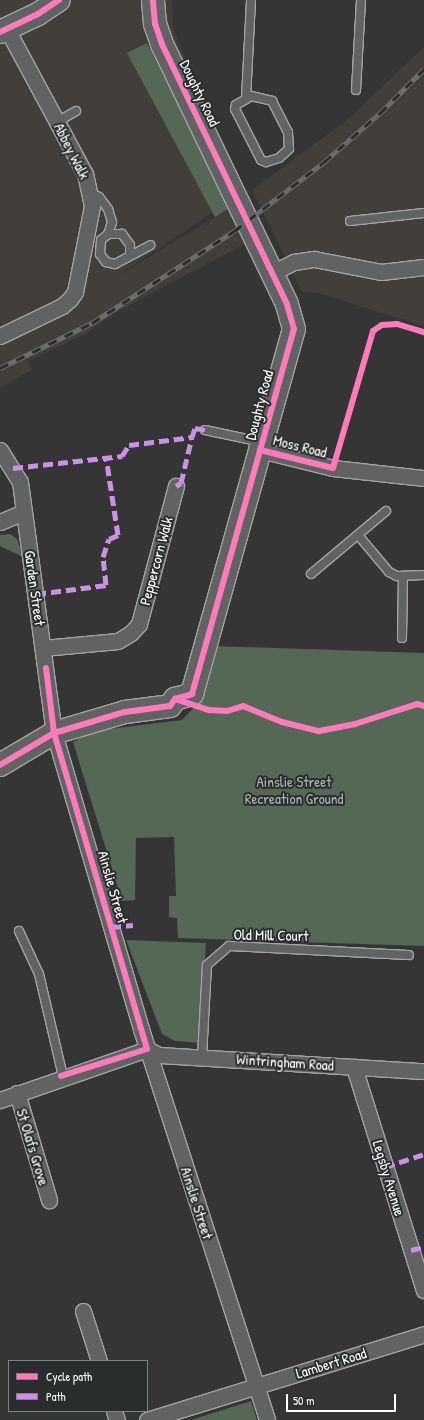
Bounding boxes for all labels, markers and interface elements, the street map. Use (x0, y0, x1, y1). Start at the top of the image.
street label: Doughty Road (176, 57, 224, 129)
street label: Abbey Walk (50, 120, 94, 182)
street label: Doughty Road (241, 368, 277, 442)
street label: Moss Road (271, 431, 329, 461)
street label: Peppercorn Walk (136, 515, 176, 607)
street label: Garden Street (21, 549, 49, 627)
park label: Ainslie Street Recreation Ground (245, 772, 343, 807)
street label: Ainslie Street (94, 849, 132, 925)
street label: Old Mill Court (233, 925, 309, 945)
street label: Wintringham Road (236, 1050, 334, 1074)
street label: St Olafs Grove (13, 1106, 53, 1188)
street label: Legsby Avenue (369, 1138, 409, 1218)
street label: Ainslie Street (177, 1165, 217, 1241)
street label: Lambert Road (294, 1344, 368, 1382)
legend (8, 1360, 148, 1412)
text: Cycle path (46, 1368, 92, 1385)
scale bar (288, 1386, 398, 1412)
text: Path (46, 1388, 66, 1405)
text: 50 m (293, 1392, 314, 1409)

